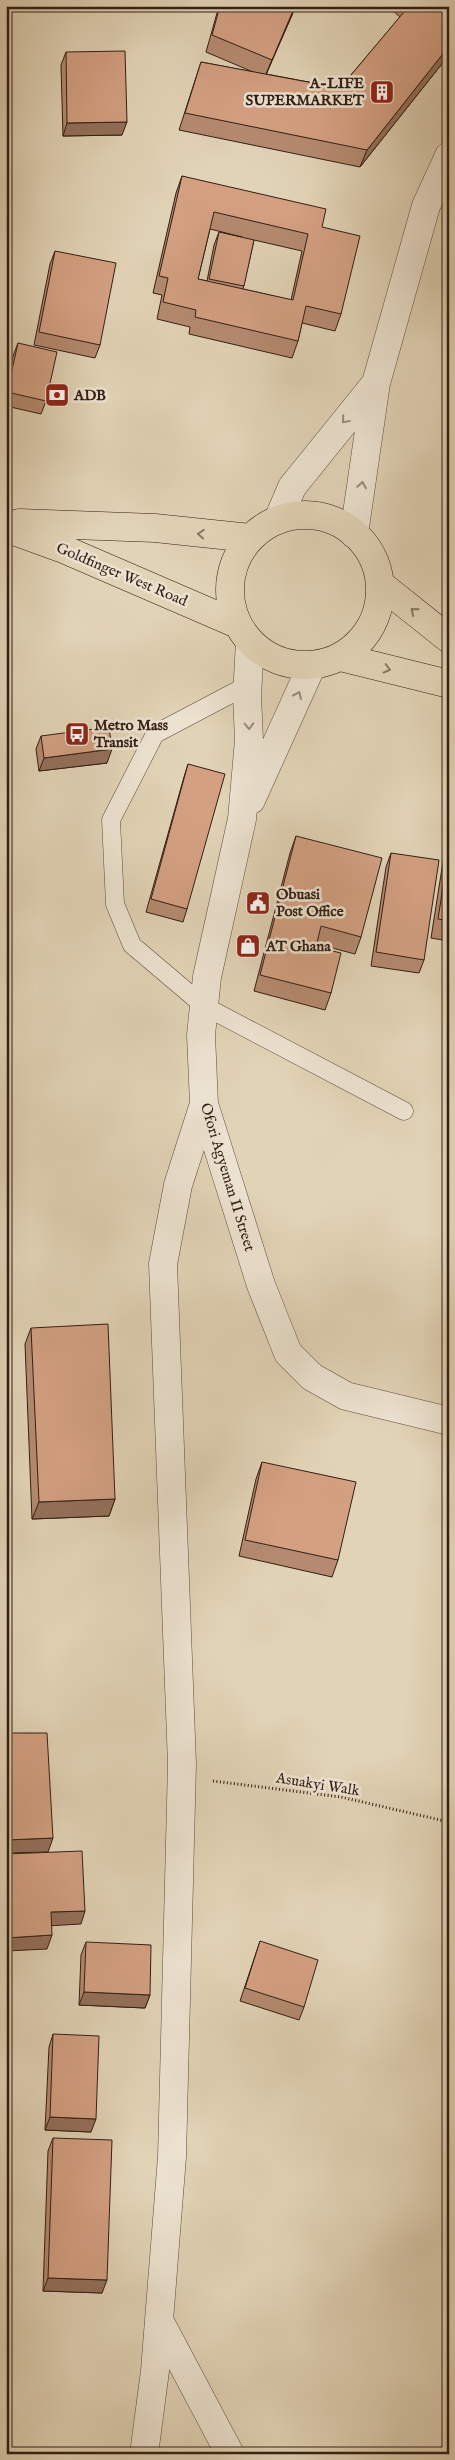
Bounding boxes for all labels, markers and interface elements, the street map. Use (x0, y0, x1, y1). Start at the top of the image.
place label: A-LIFE SUPERMARKET (245, 74, 365, 110)
building icon: A-LIFE SUPERMARKET (369, 79, 395, 105)
bank icon: ADB (44, 382, 70, 408)
place label: ADB (73, 386, 106, 405)
one-way arrow (342, 415, 351, 424)
one-way arrow (356, 481, 367, 489)
one-way arrow (197, 529, 205, 540)
street label: Goldfinger West Road (53, 538, 191, 611)
one-way arrow (411, 608, 420, 617)
one-way arrow (383, 663, 392, 674)
one-way arrow (292, 691, 303, 700)
place label: Metro Mass Transit (93, 716, 169, 752)
bus stop icon: Metro Mass Transit (64, 721, 90, 747)
one-way arrow (243, 722, 254, 730)
place label: Obuasi Post Office (276, 885, 344, 921)
public building icon: Obuasi Post Office (245, 890, 271, 916)
shop icon: AT Ghana (235, 933, 261, 959)
place label: AT Ghana (265, 937, 331, 956)
street label: Ofori Agyeman II Street (196, 1101, 259, 1254)
street label: Asuakyi Walk (274, 1768, 362, 1801)

